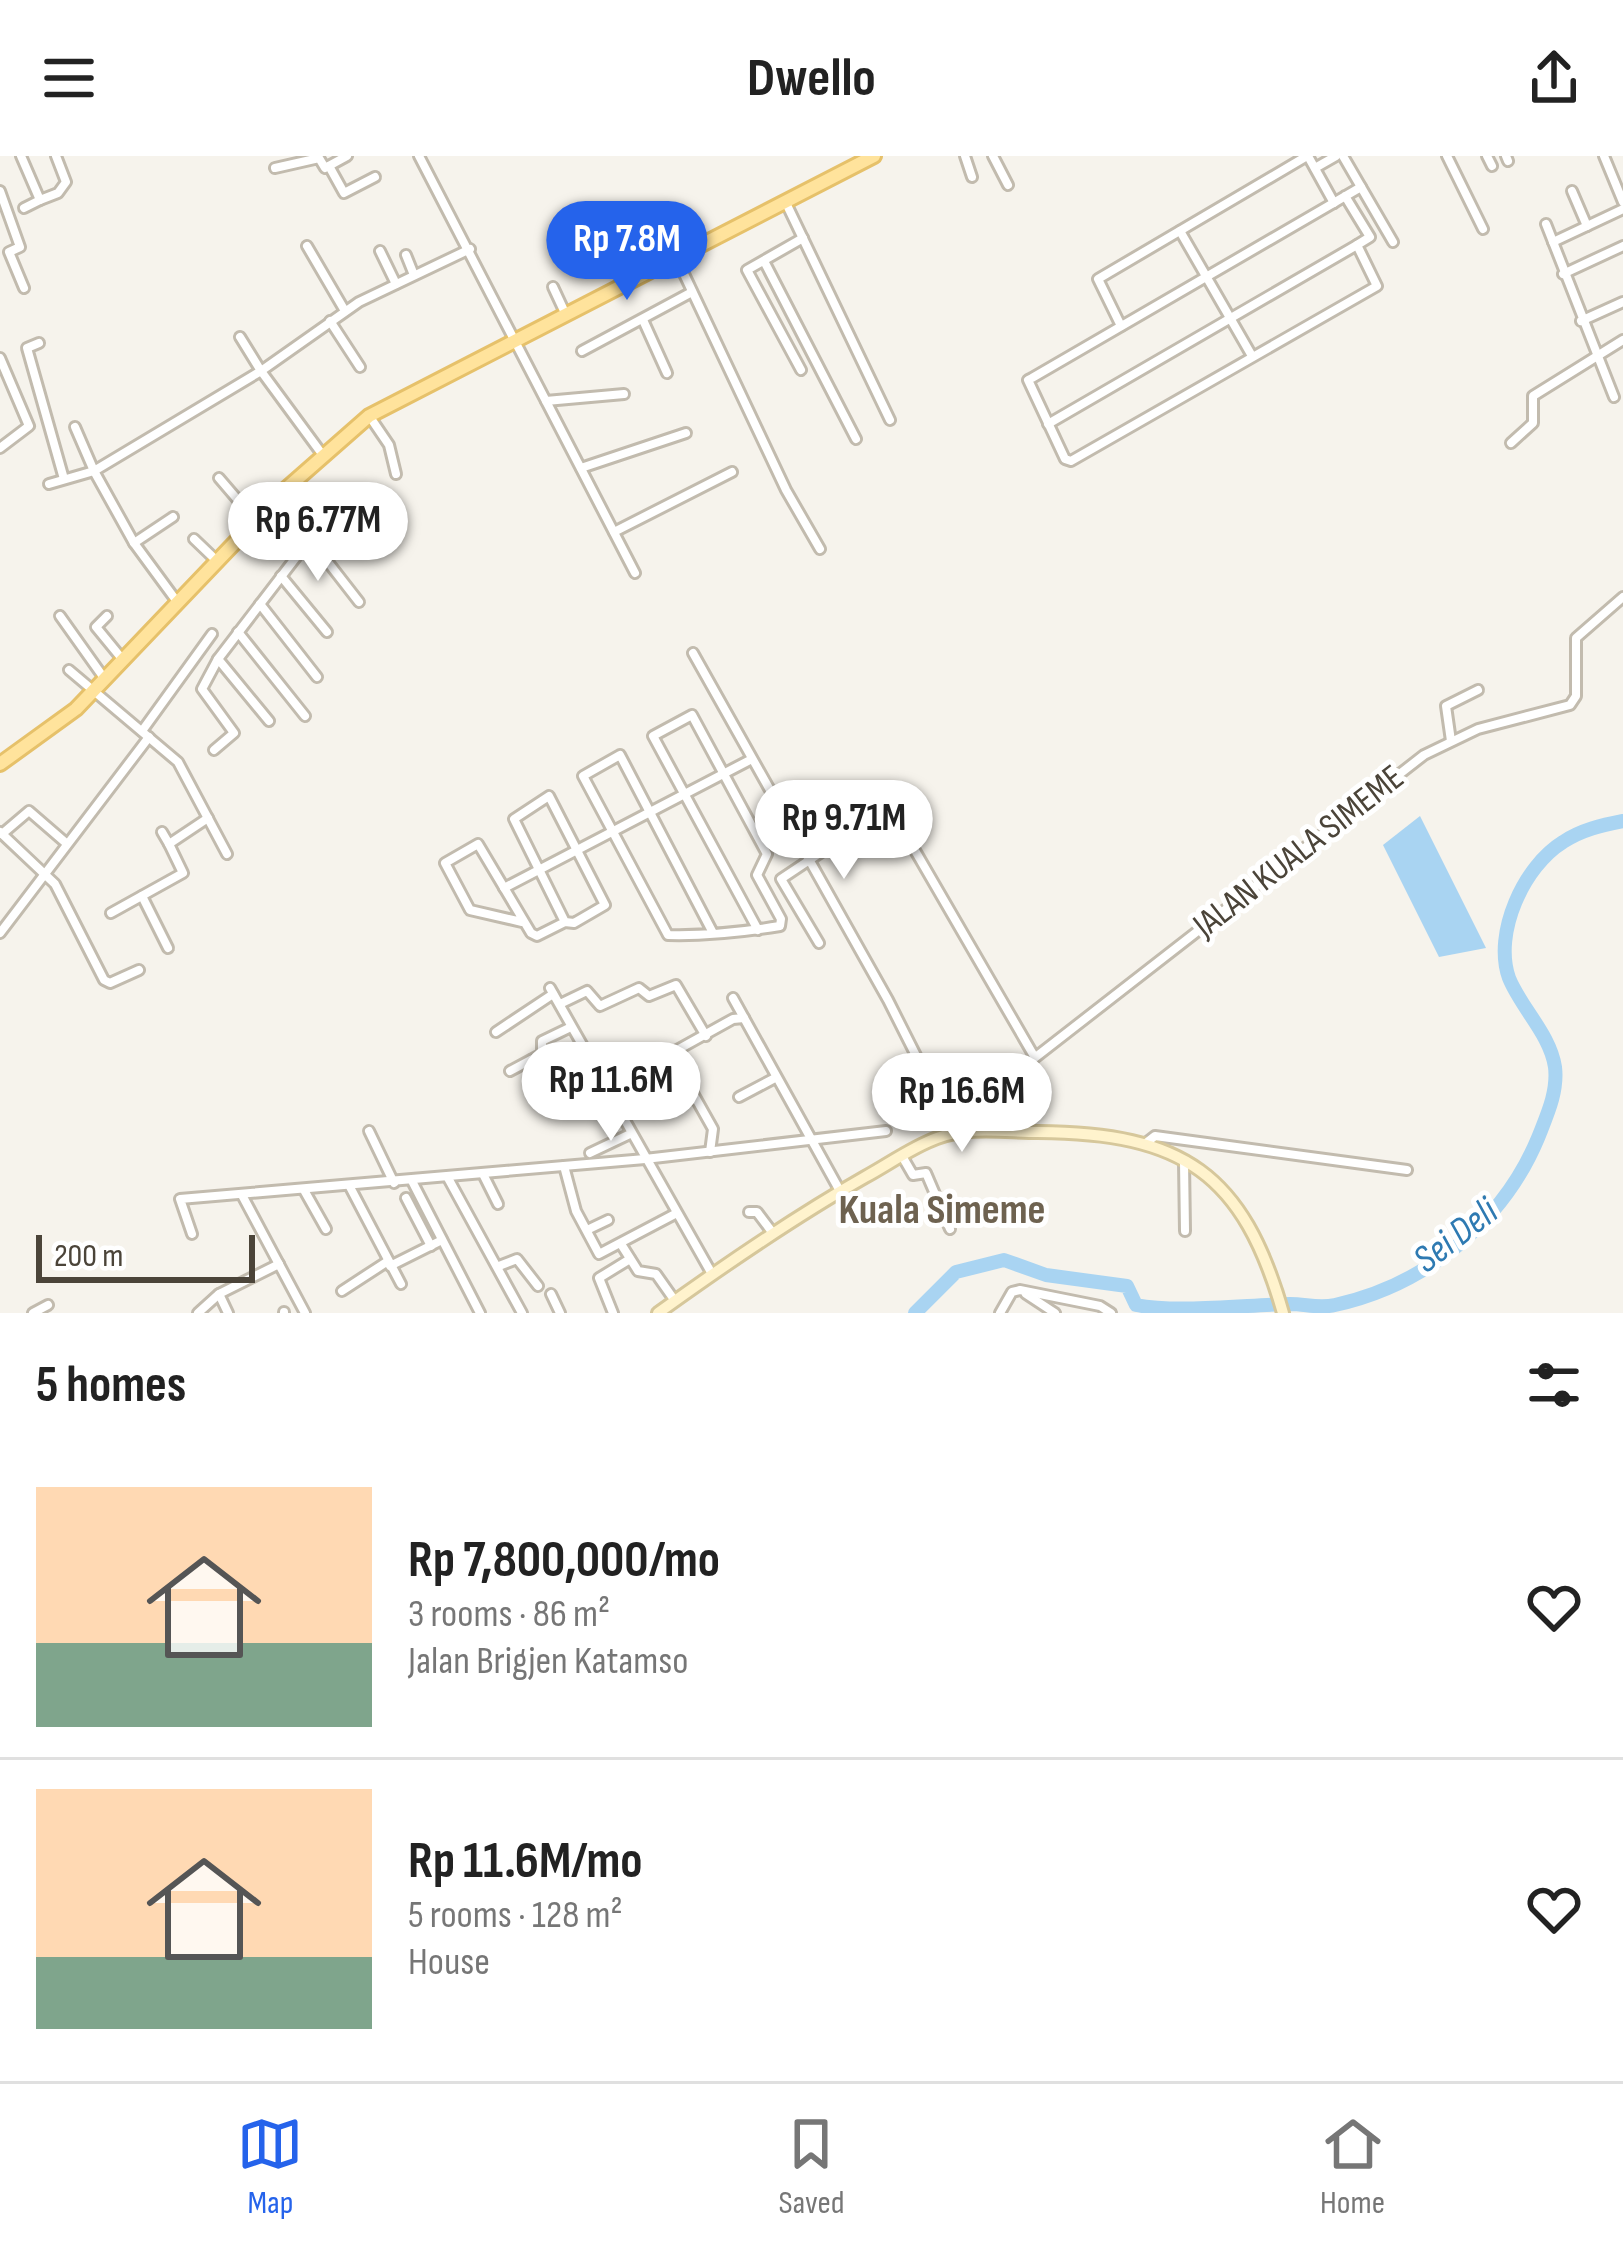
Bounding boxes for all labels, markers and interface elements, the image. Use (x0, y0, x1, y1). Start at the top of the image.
icon: menu (36, 45, 102, 111)
icon: share (1521, 45, 1587, 111)
text: Dwello (747, 46, 876, 111)
pin: Rp 7.8M (516, 201, 738, 303)
text: Rp 7.8M (573, 216, 681, 263)
pin: Rp 6.77M (194, 482, 442, 584)
text: Rp 6.77M (255, 497, 381, 544)
street label: JALAN KUALA SIMEME (1184, 756, 1413, 948)
pin: Rp 9.71M (720, 780, 968, 882)
text: Rp 9.71M (782, 795, 906, 842)
pin: Rp 11.6M (487, 1042, 735, 1144)
pin: Rp 16.6M (838, 1053, 1086, 1155)
text: Rp 11.6M (549, 1057, 673, 1104)
text: Rp 16.6M (899, 1068, 1025, 1115)
district label: Kuala Simeme (839, 1185, 1045, 1236)
water label: Sei Deli (1405, 1187, 1509, 1283)
scale bar (36, 1229, 255, 1282)
text: 200 m (54, 1236, 123, 1276)
icon: filters (1521, 1352, 1587, 1418)
text: 5 homes (36, 1355, 186, 1416)
text: Rp 7,800,000/mo (408, 1530, 720, 1591)
icon: home (132, 1535, 276, 1679)
icon: heart (1521, 1574, 1587, 1640)
text: 3 rooms · 86 m² (408, 1591, 610, 1638)
text: Jalan Brigjen Katamso (408, 1638, 688, 1685)
text: Rp 11.6M/mo (408, 1831, 643, 1892)
icon: home (132, 1837, 276, 1981)
icon: heart (1521, 1876, 1587, 1942)
text: 5 rooms · 128 m² (408, 1892, 623, 1939)
text: House (408, 1939, 490, 1986)
tab: Map (237, 2111, 303, 2223)
tab: Saved (778, 2111, 845, 2223)
tab: Home (1320, 2111, 1386, 2223)

